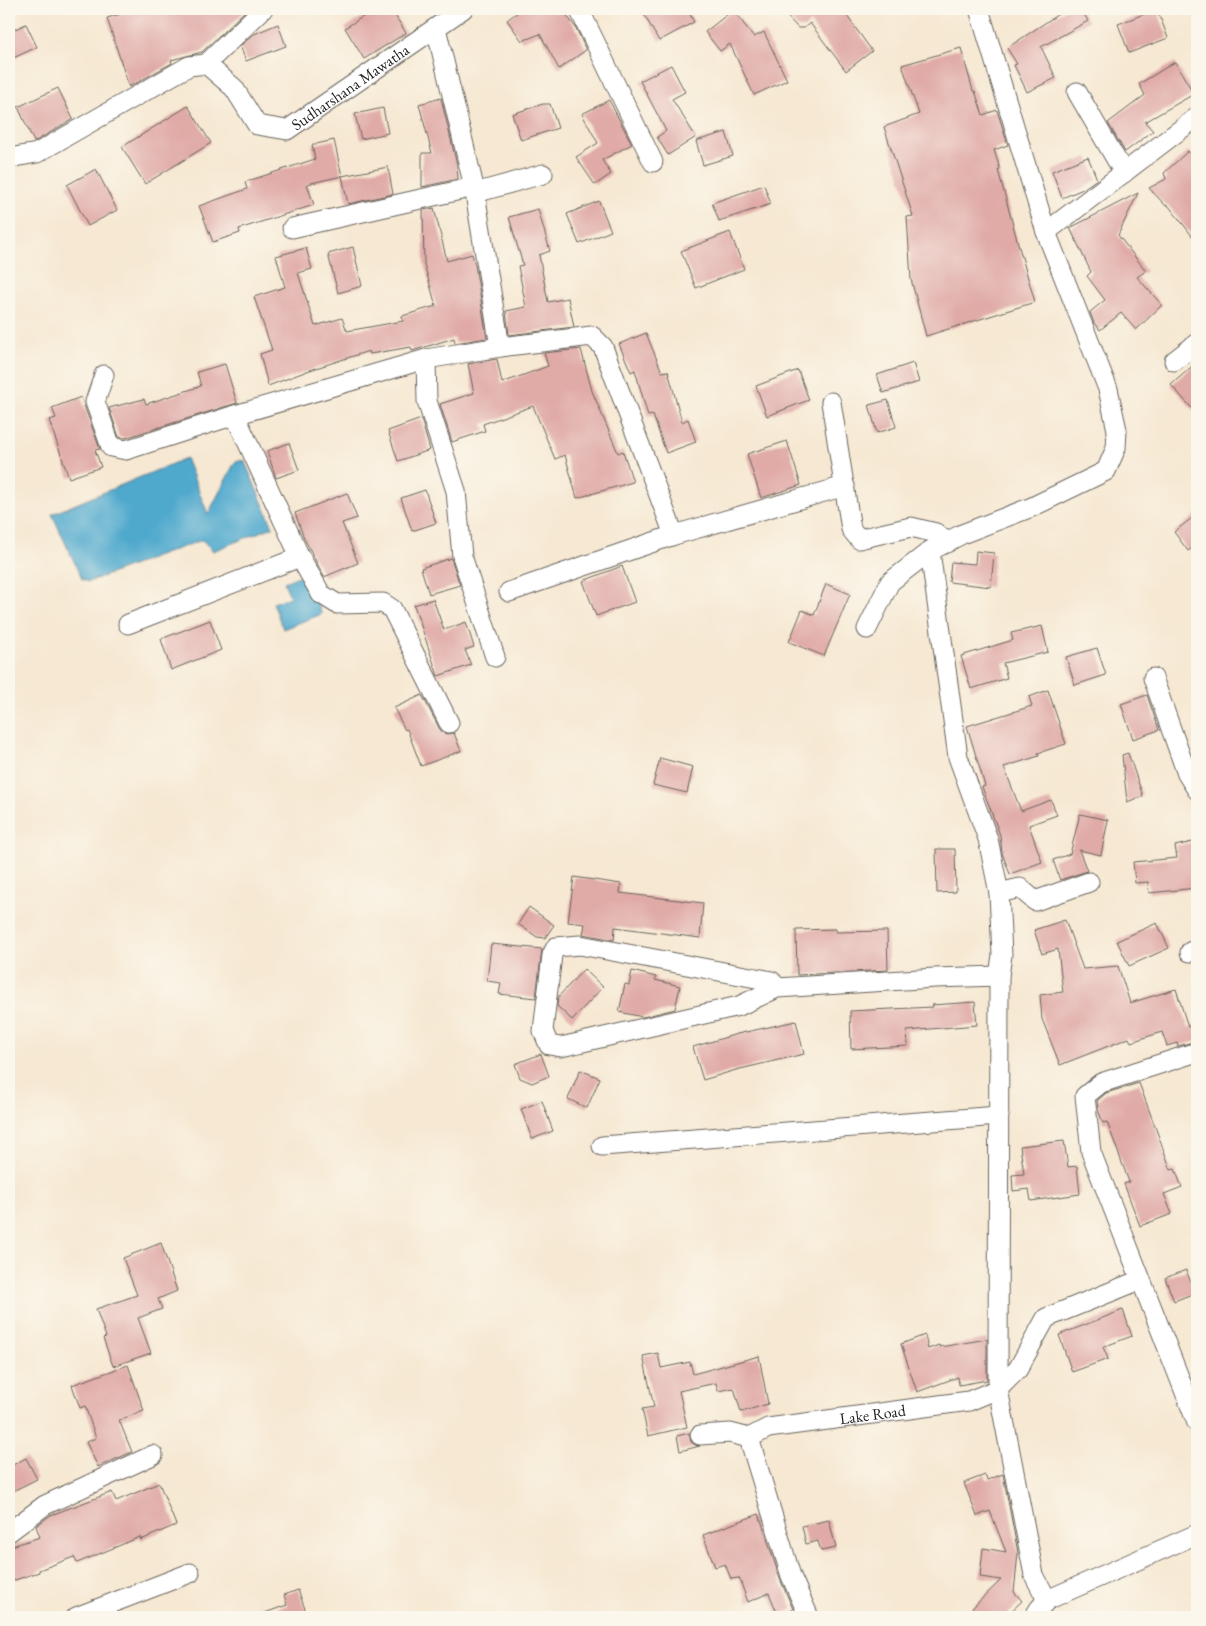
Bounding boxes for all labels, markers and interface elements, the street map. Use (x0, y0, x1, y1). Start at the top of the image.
street label: Sudharshana Mawatha (287, 38, 414, 135)
street label: Lake Road (838, 1399, 908, 1429)

